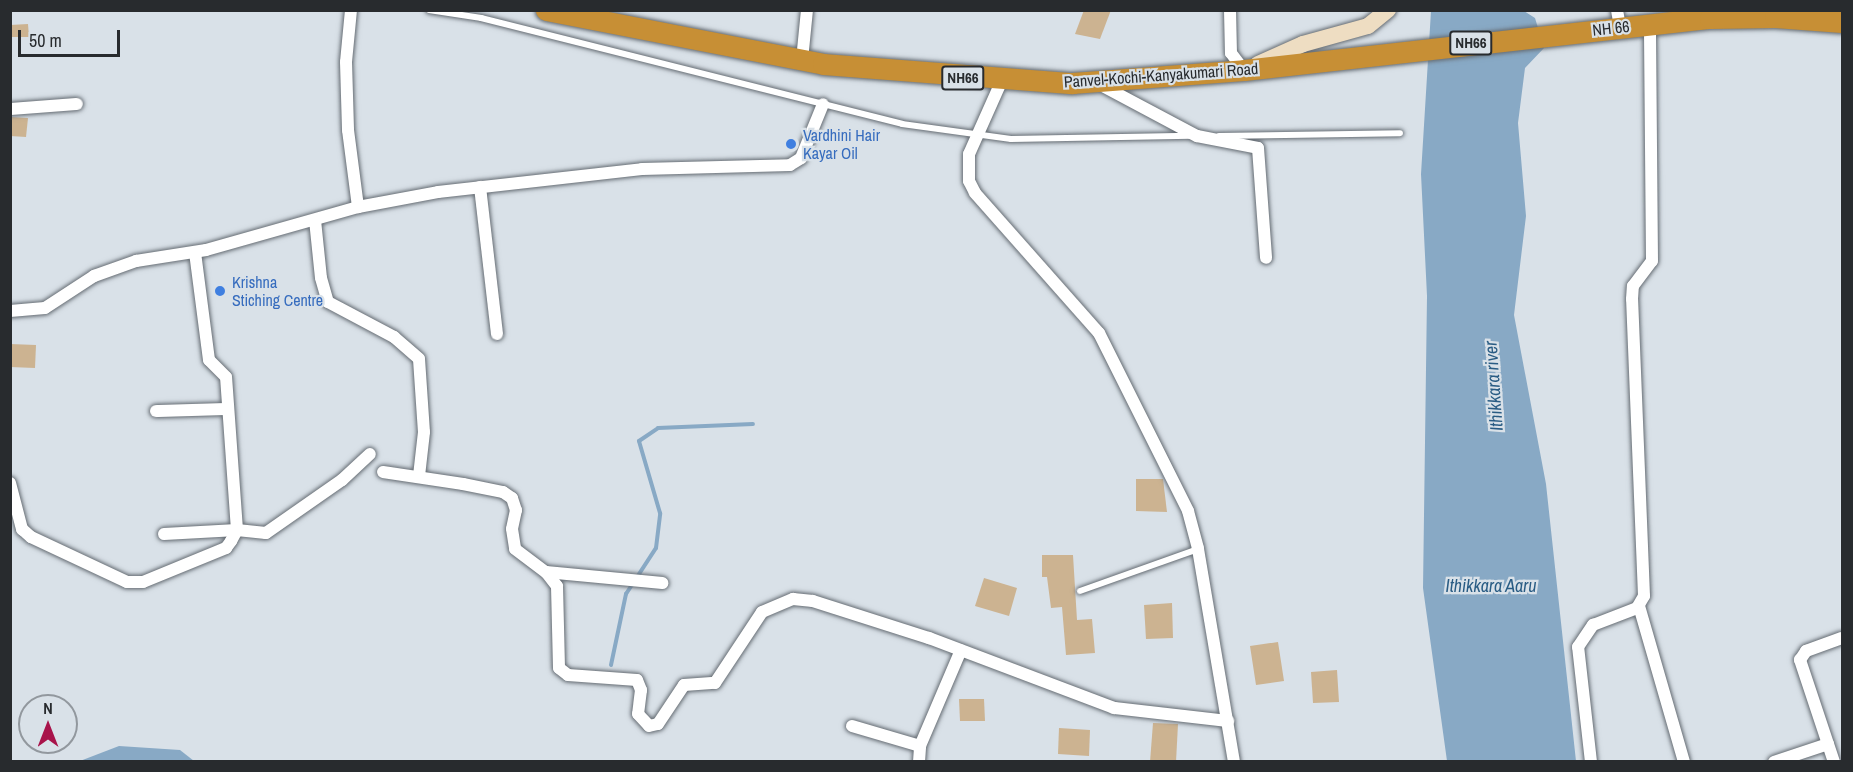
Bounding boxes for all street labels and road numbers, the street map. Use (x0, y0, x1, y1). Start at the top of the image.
street label: NH 66 (1592, 17, 1630, 39)
road number: NH66 (1448, 31, 1494, 55)
street label: Panvel-Kochi-Kanyakumari Road (1063, 59, 1259, 91)
road number: NH66 (940, 66, 986, 90)

